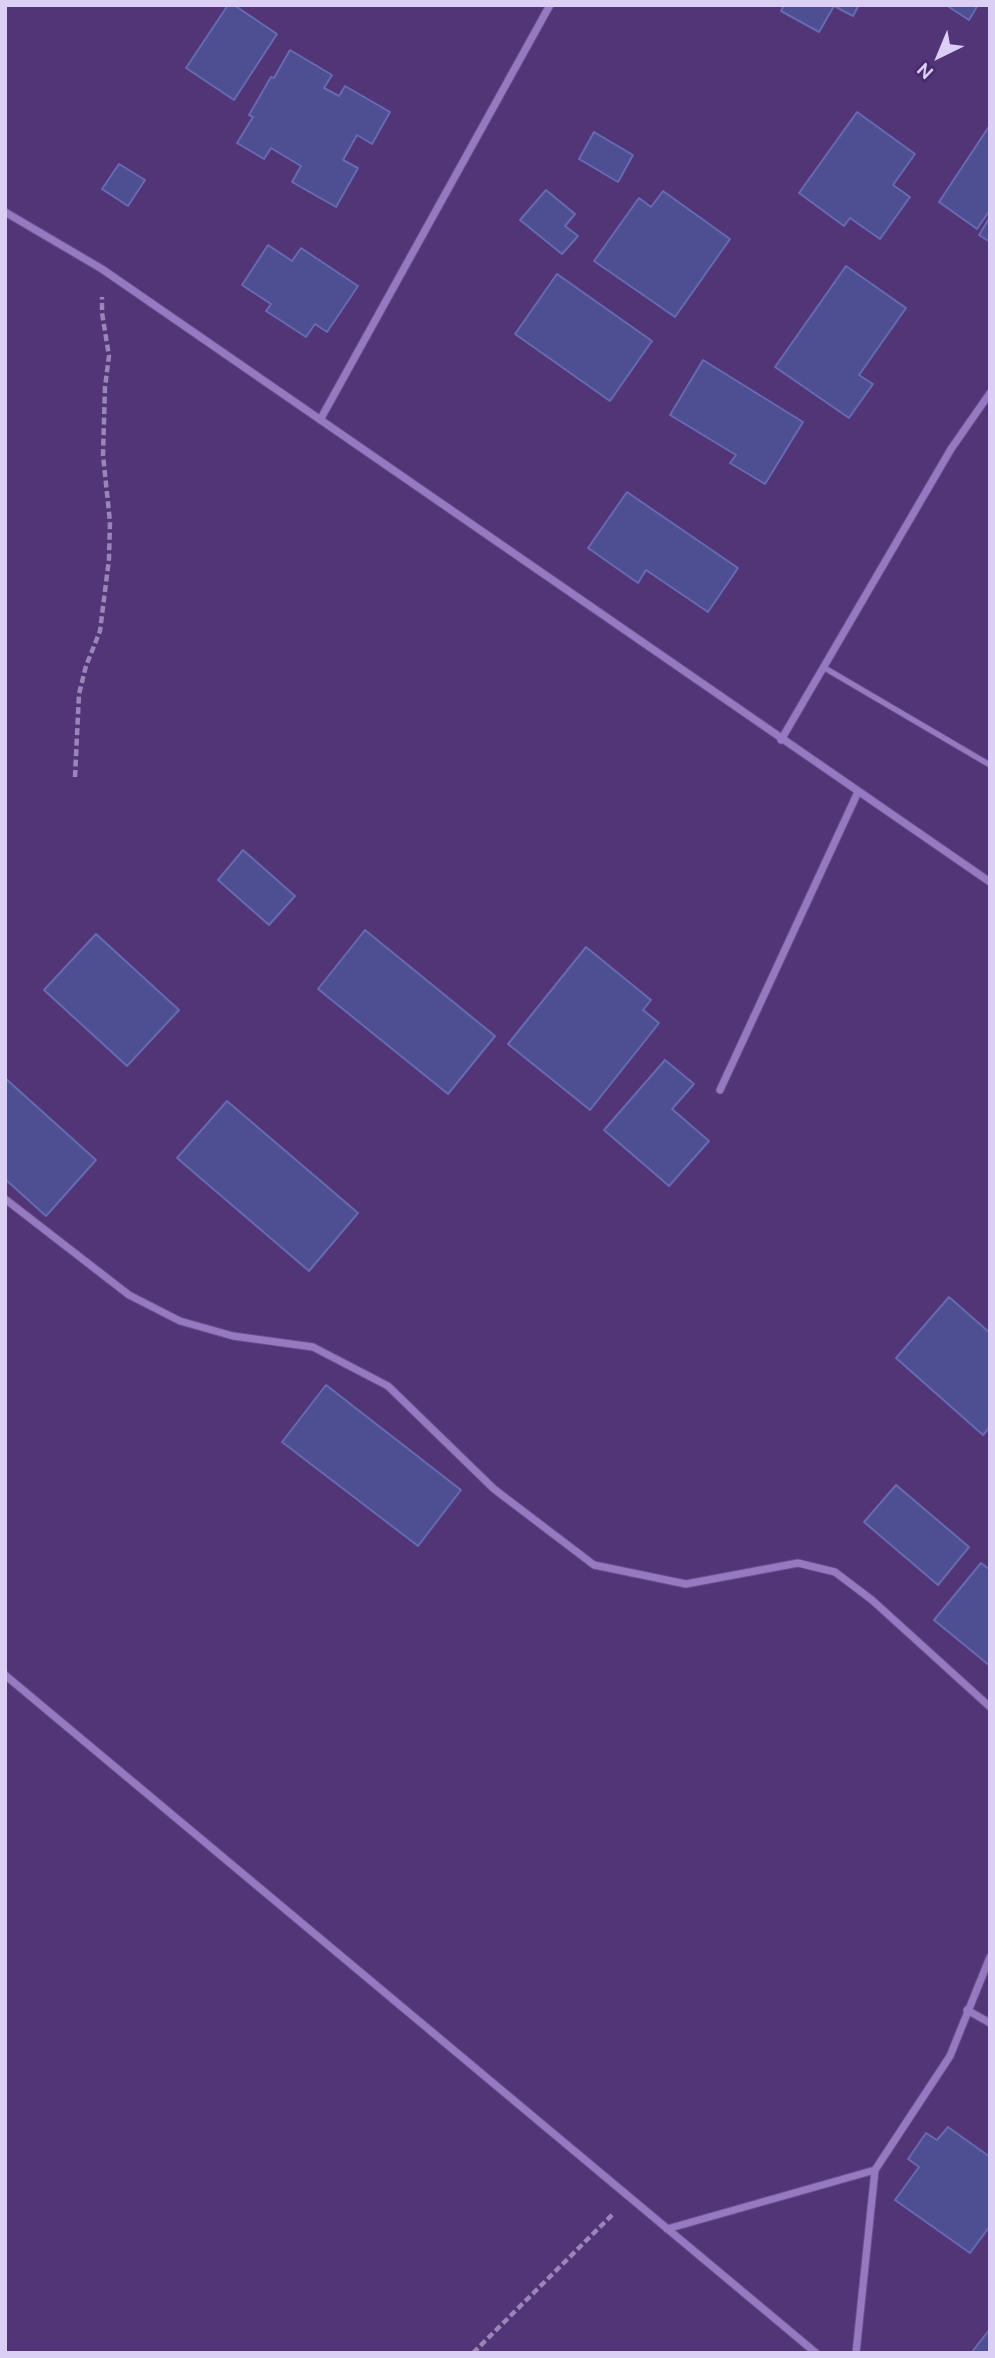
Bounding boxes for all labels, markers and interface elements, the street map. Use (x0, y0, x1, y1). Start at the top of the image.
north arrow (904, 21, 974, 91)
text: N (912, 58, 937, 84)

